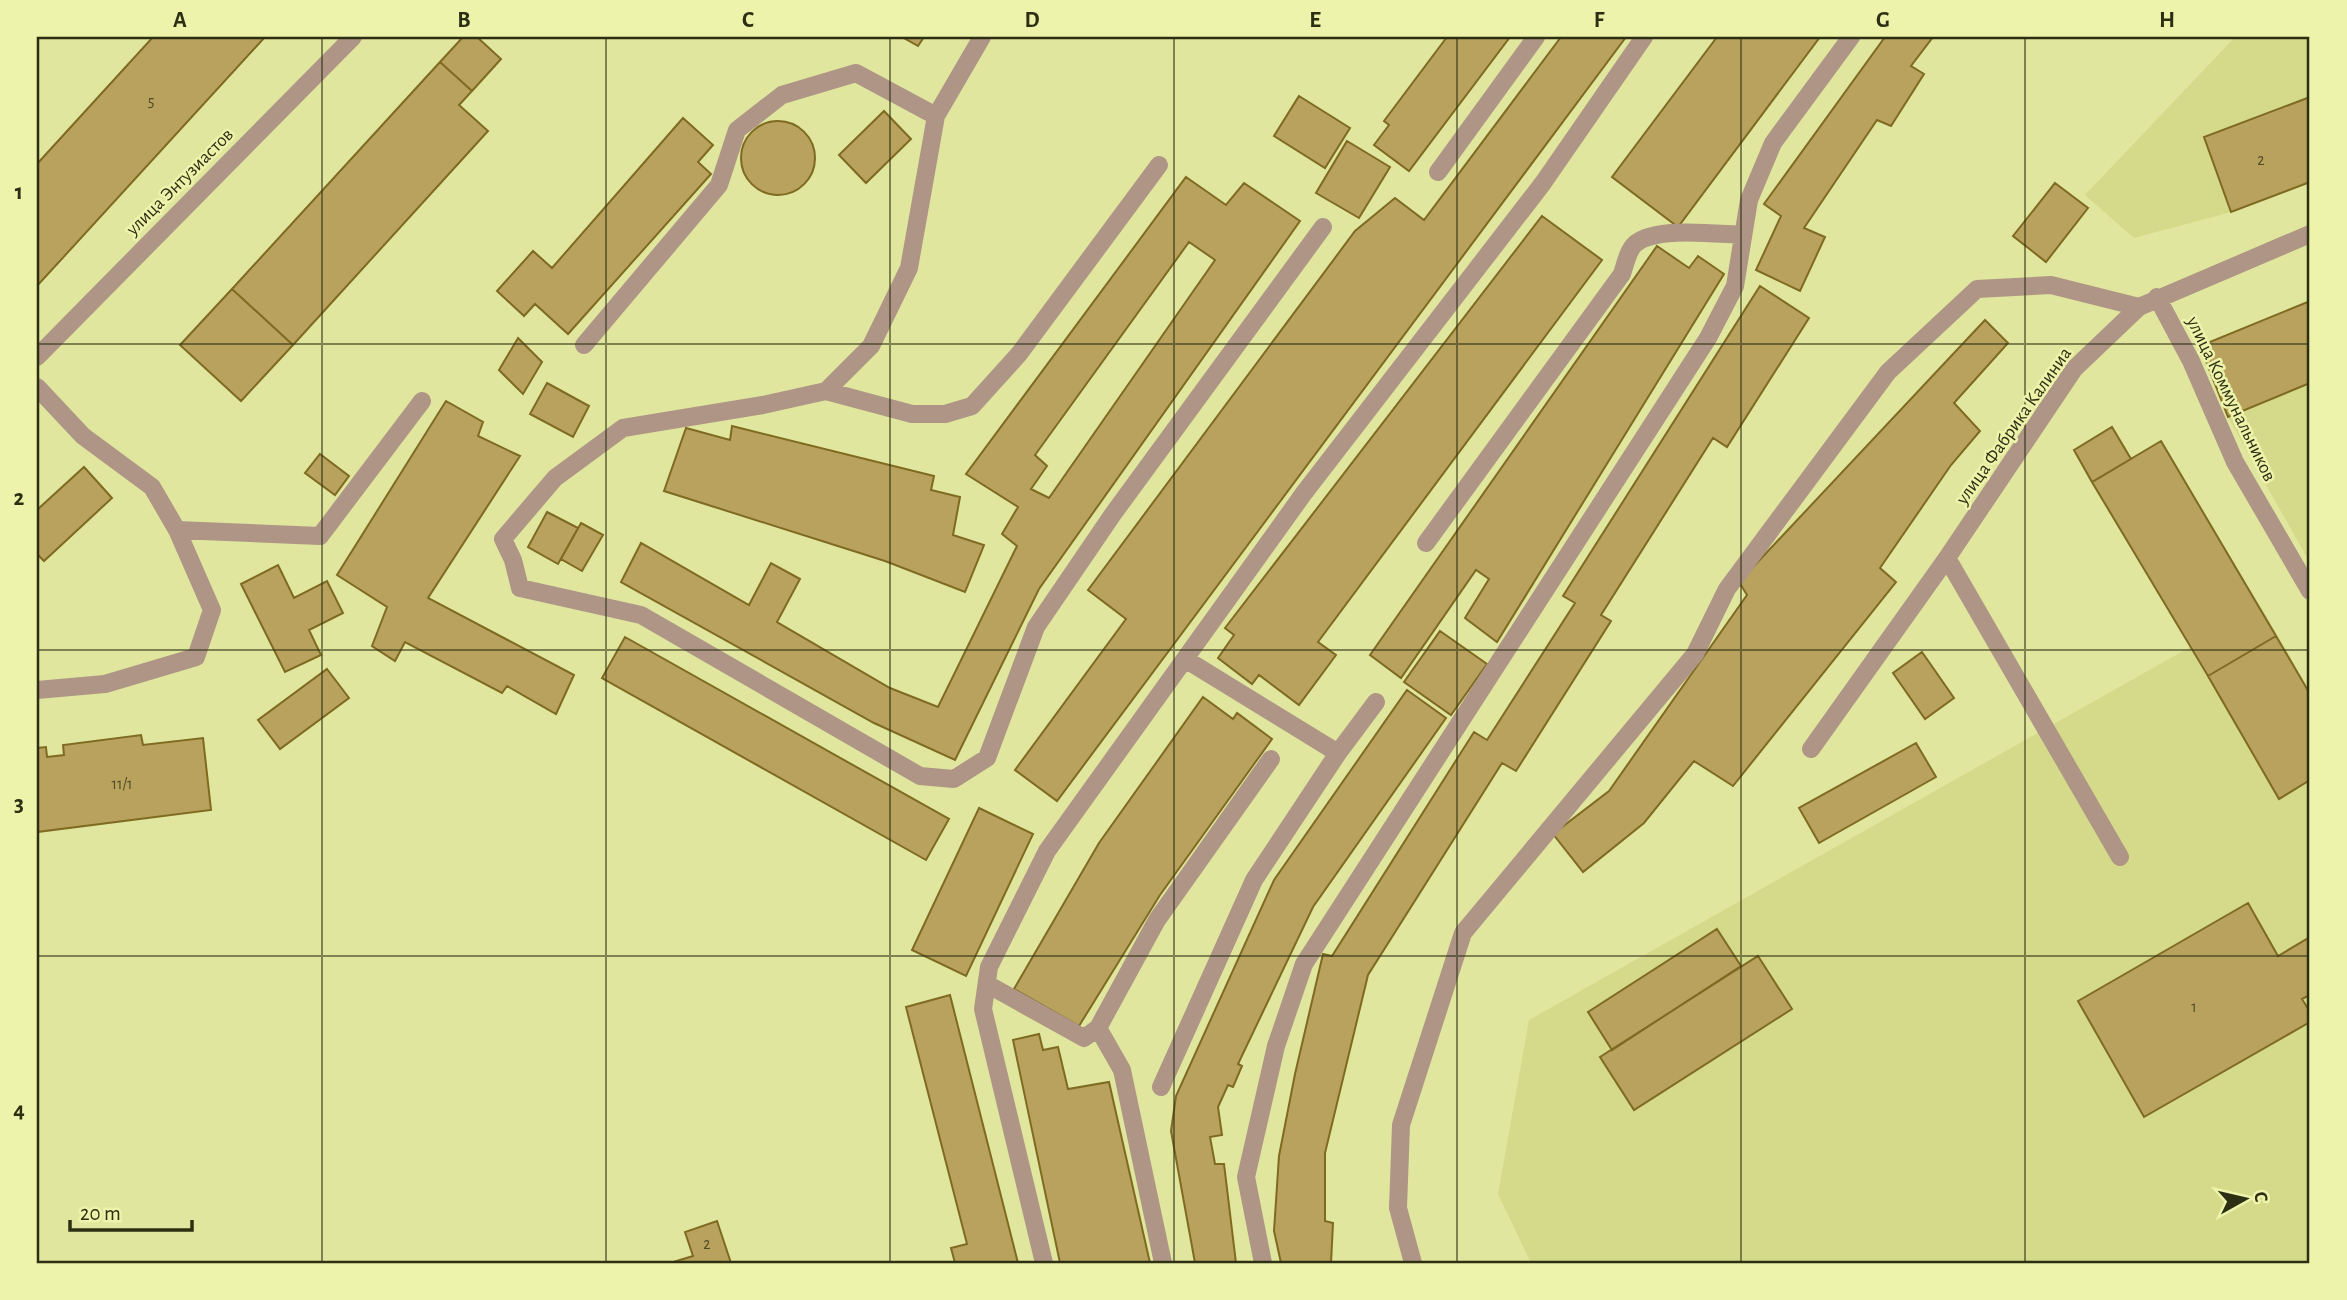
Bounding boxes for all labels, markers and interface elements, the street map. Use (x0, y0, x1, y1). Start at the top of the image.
text: A (173, 9, 187, 32)
text: B (457, 9, 471, 32)
text: C (742, 9, 754, 32)
text: D (1024, 9, 1040, 32)
text: E (1309, 9, 1321, 32)
text: F (1594, 9, 1605, 32)
text: G (1876, 9, 1890, 32)
text: H (2159, 9, 2175, 32)
house number: 5 (148, 93, 154, 109)
street label: улица Энтузиастов (122, 125, 237, 240)
house number: 2 (2257, 152, 2265, 168)
text: 1 (15, 181, 23, 204)
street label: улица Коммунальников (2182, 313, 2279, 484)
street label: улица Фабрика Калиниа (1952, 344, 2076, 509)
text: 2 (14, 487, 25, 510)
house number: 11/1 (111, 776, 133, 792)
text: 3 (14, 793, 24, 816)
house number: 1 (2191, 999, 2197, 1015)
text: 4 (13, 1099, 25, 1122)
north arrow (2210, 1164, 2280, 1234)
scale bar (70, 1188, 192, 1232)
text: С (2250, 1190, 2270, 1203)
text: 20 m (80, 1203, 121, 1224)
house number: 2 (703, 1236, 711, 1252)

